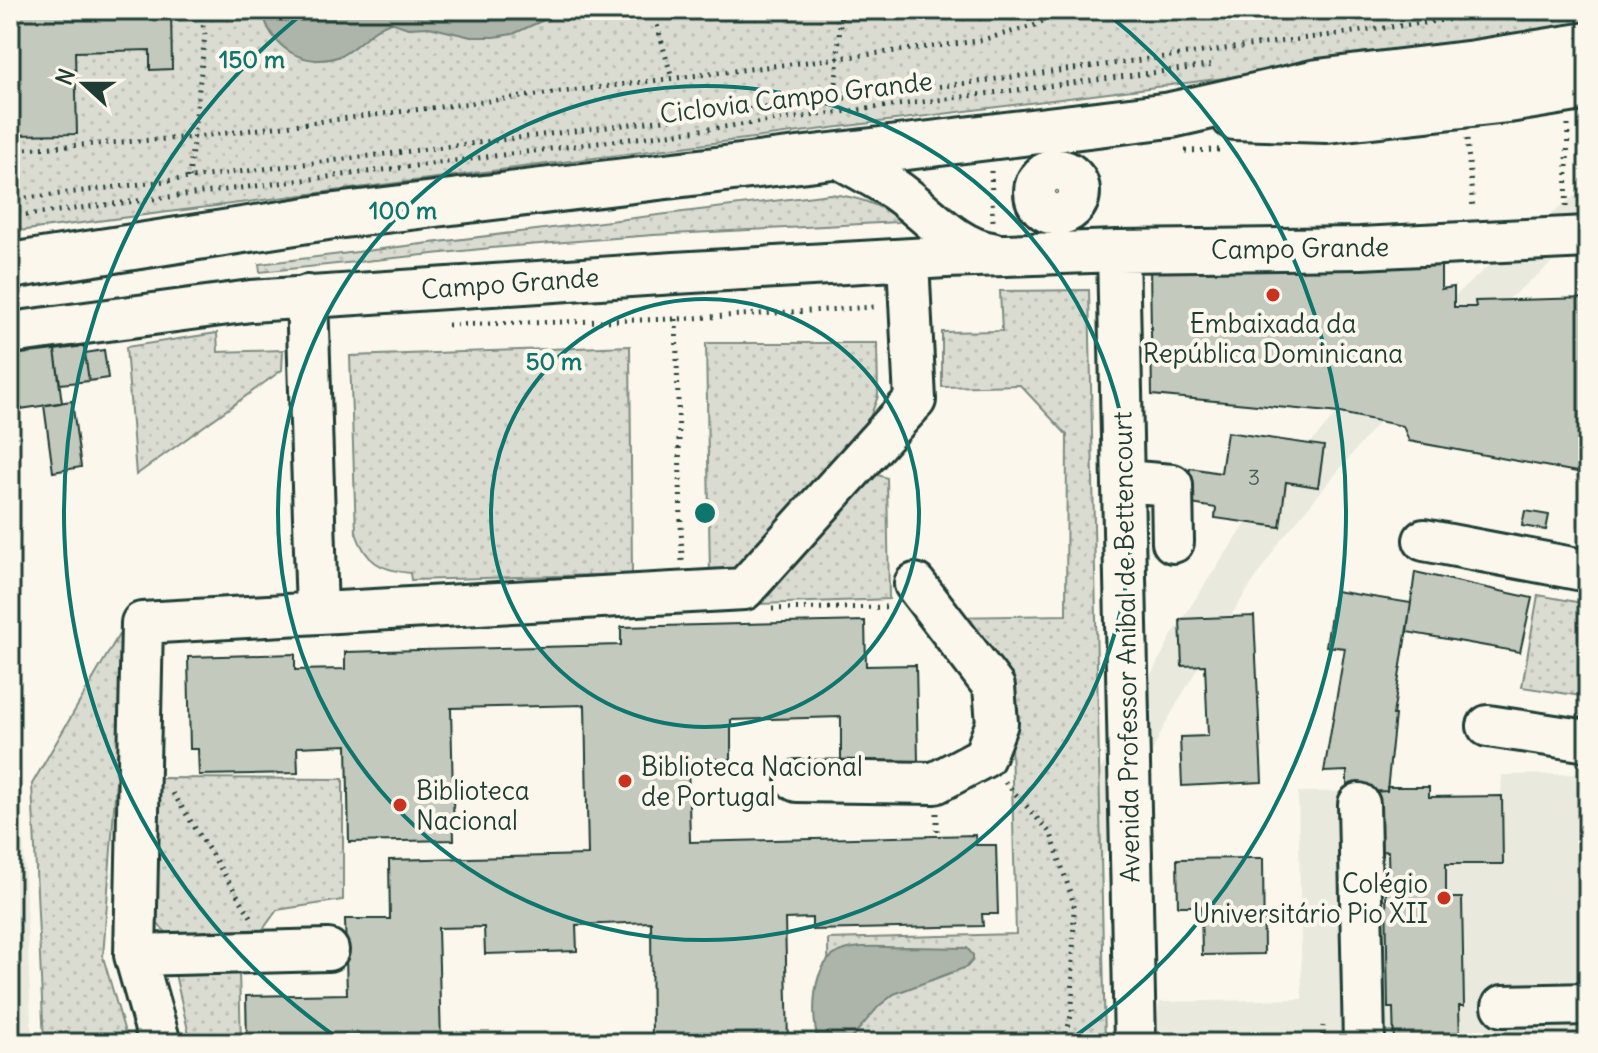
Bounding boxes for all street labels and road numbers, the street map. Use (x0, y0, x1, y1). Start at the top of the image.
street label: Ciclovia Campo Grande (658, 64, 934, 130)
street label: Campo Grande (1211, 230, 1389, 266)
street label: Campo Grande (420, 260, 600, 306)
street label: Avenida Professor Aníbal de Bettencourt (1105, 411, 1147, 883)

